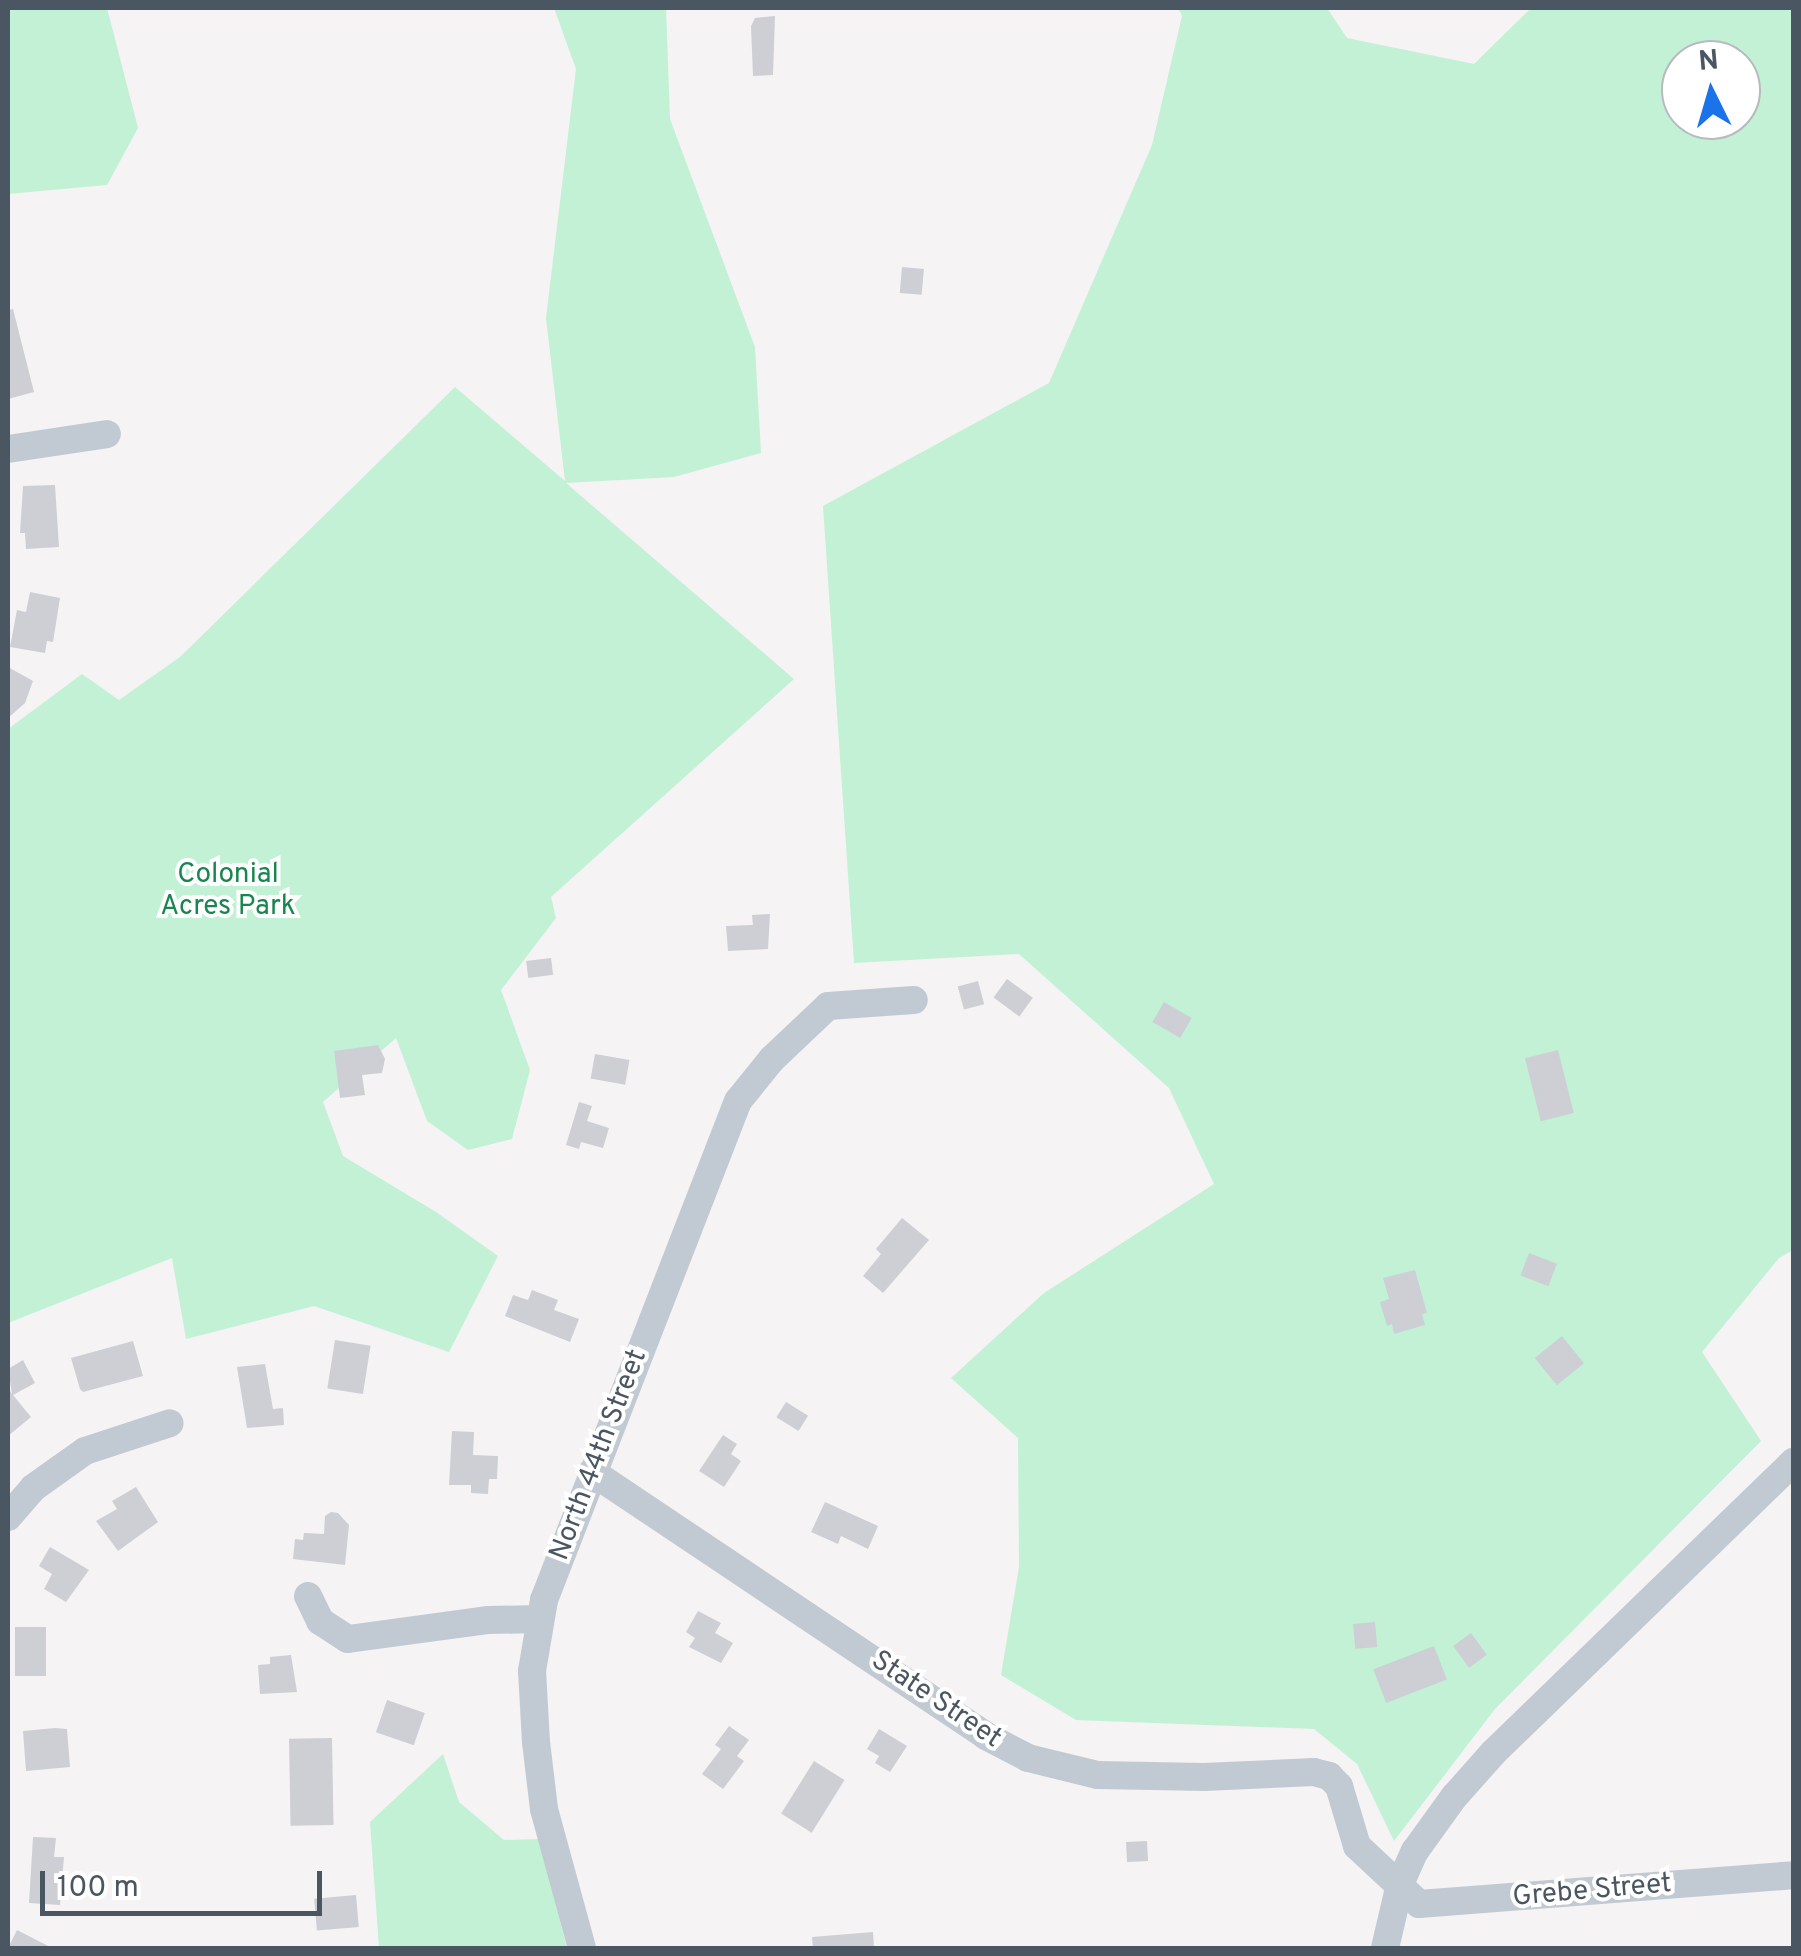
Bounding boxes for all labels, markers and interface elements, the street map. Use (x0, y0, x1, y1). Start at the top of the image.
north arrow (1661, 40, 1761, 140)
text: N (1697, 43, 1720, 81)
park label: Colonial Acres Park (160, 858, 296, 924)
street label: North 44th Street (543, 1345, 655, 1565)
street label: State Street (864, 1644, 1008, 1756)
scale bar (45, 1851, 328, 1913)
street label: Grebe Street (1511, 1867, 1673, 1915)
text: 100 m (57, 1870, 139, 1907)

